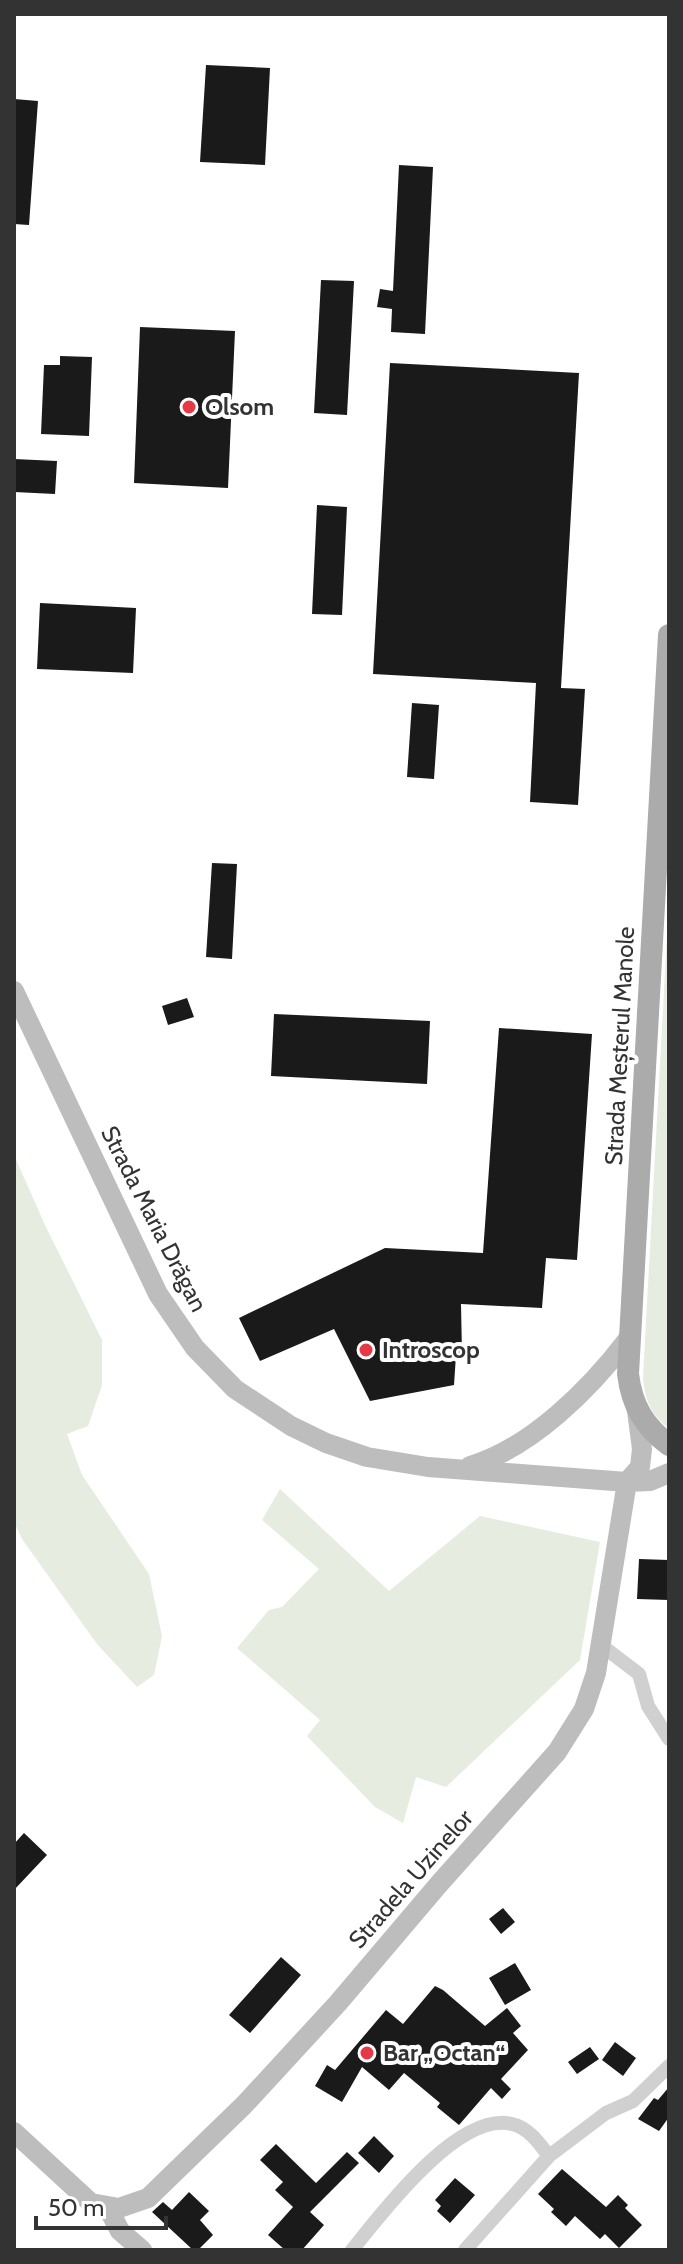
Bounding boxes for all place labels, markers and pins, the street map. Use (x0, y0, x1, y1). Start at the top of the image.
place label: Olsom (205, 392, 274, 421)
marker: Olsom (180, 398, 198, 416)
place label: Introscop (382, 1335, 480, 1364)
marker: Introscop (357, 1341, 375, 1359)
place label: Bar „Octan“ (383, 2038, 505, 2067)
marker: Bar „Octan“ (358, 2044, 376, 2062)

